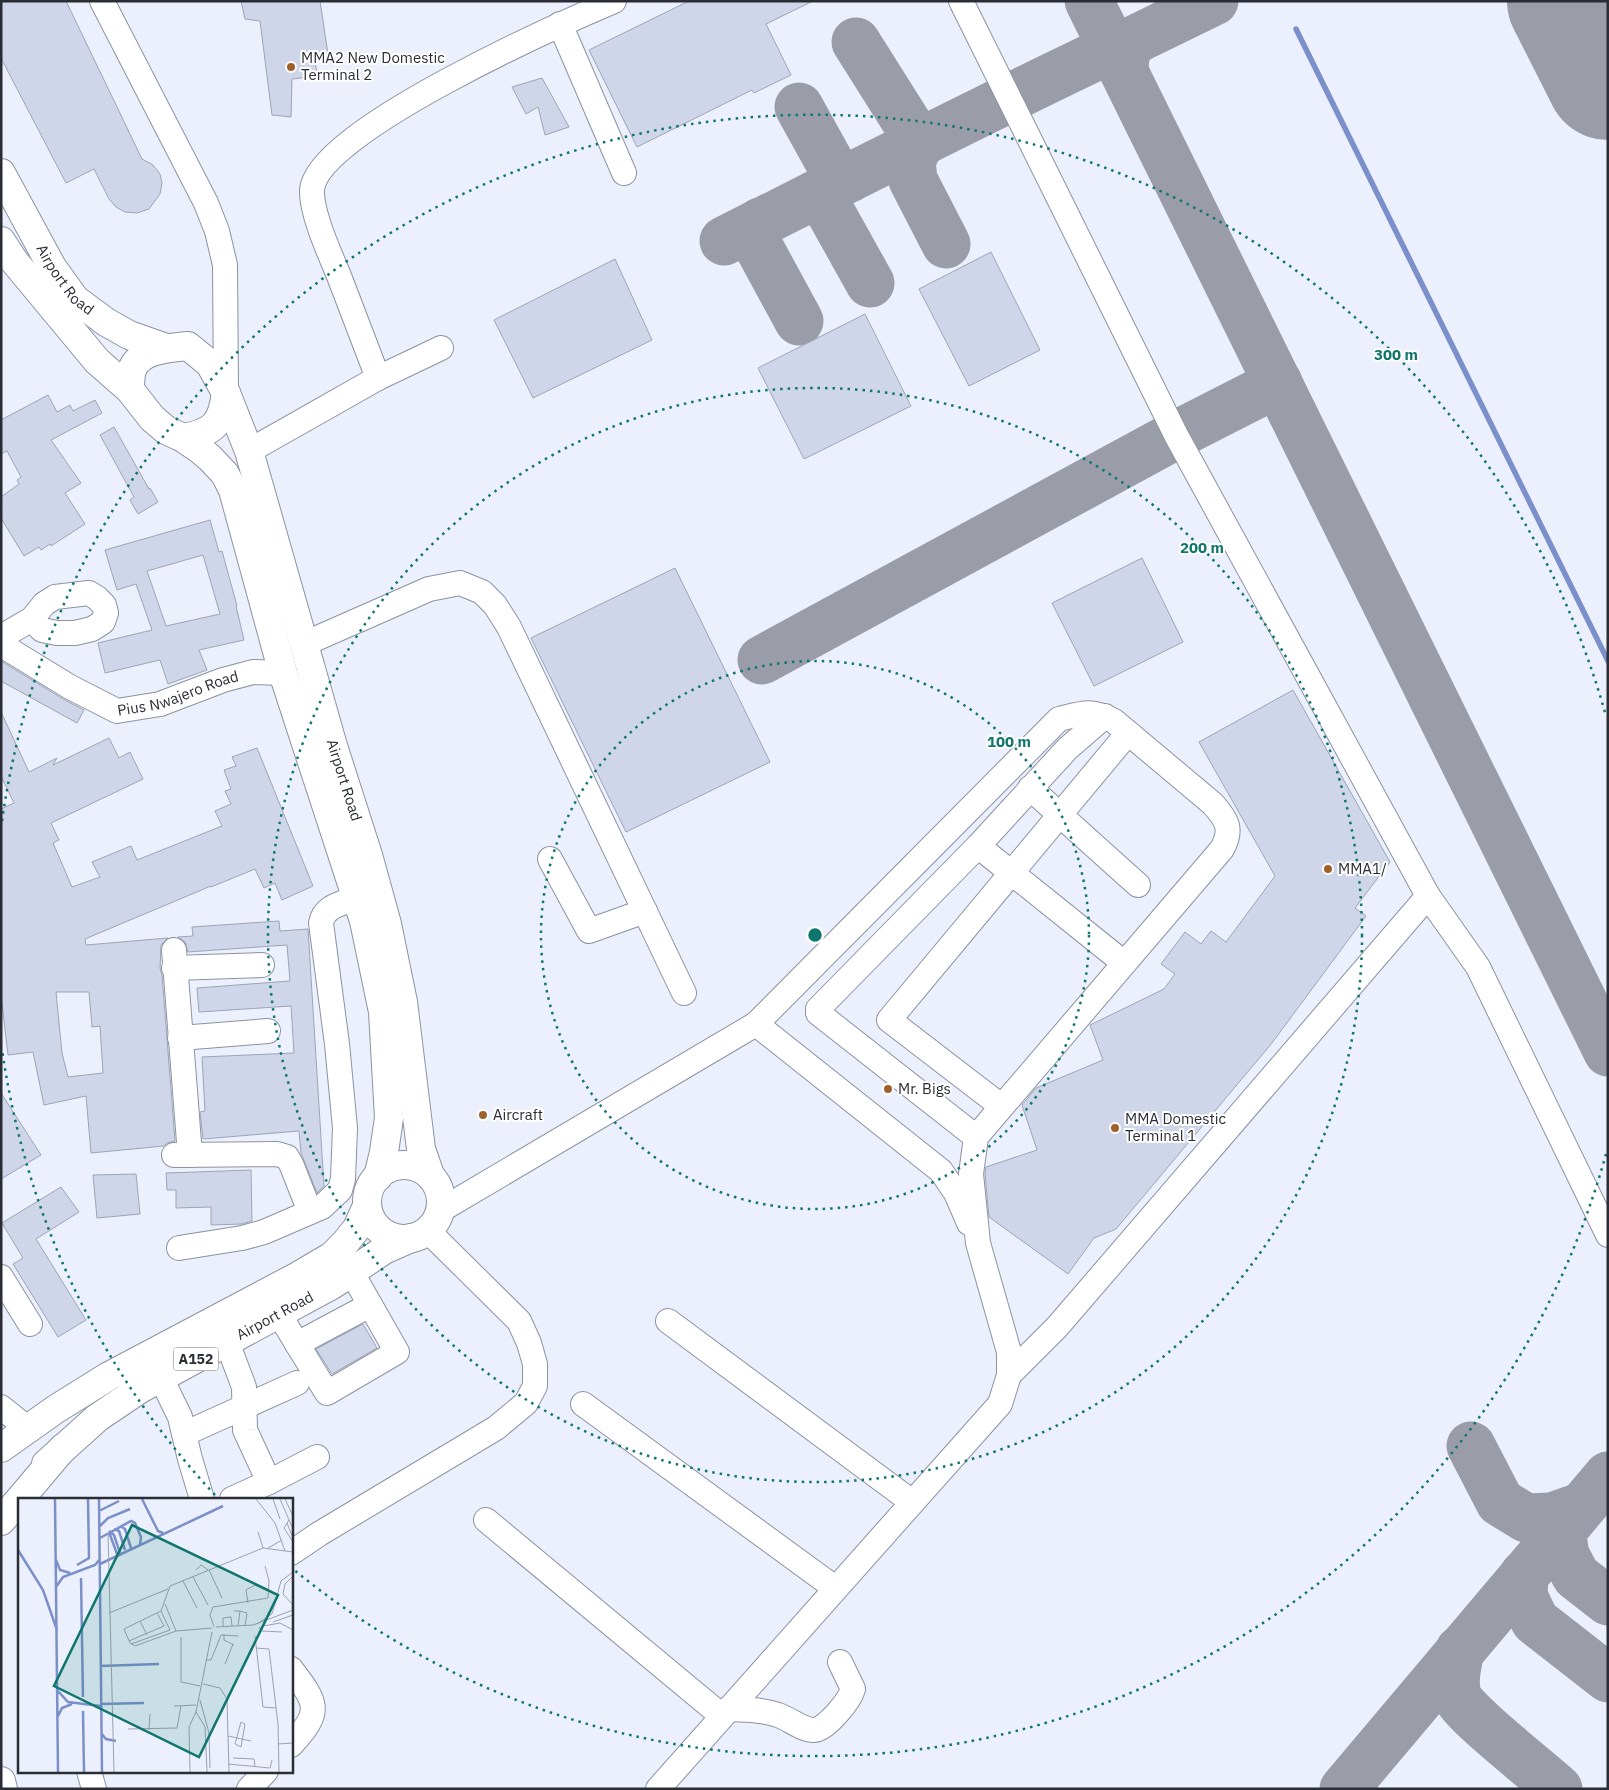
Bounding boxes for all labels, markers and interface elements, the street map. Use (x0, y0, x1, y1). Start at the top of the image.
place label: MMA2 New Domestic Terminal 2 (301, 48, 445, 84)
marker: MMA2 New Domestic Terminal 2 (285, 61, 297, 73)
street label: Airport Road (32, 241, 98, 319)
text: 300 m (1374, 345, 1418, 364)
text: 200 m (1180, 538, 1224, 557)
street label: Pius Nwajero Road (116, 666, 241, 720)
text: 100 m (987, 732, 1031, 751)
street label: Airport Road (323, 737, 366, 823)
place label: MMA1/ (1338, 859, 1387, 878)
marker: MMA1/ (1322, 863, 1334, 875)
centre of rings (806, 926, 824, 944)
place label: Mr. Bigs (898, 1079, 951, 1098)
marker: Mr. Bigs (882, 1083, 894, 1095)
place label: Aircraft (493, 1105, 543, 1124)
marker: Aircraft (477, 1109, 489, 1121)
place label: MMA Domestic Terminal 1 (1125, 1109, 1227, 1145)
marker: MMA Domestic Terminal 1 (1109, 1122, 1121, 1134)
street label: Airport Road (233, 1287, 317, 1344)
road number: A152 (174, 1348, 218, 1370)
inset map (18, 1498, 292, 1772)

